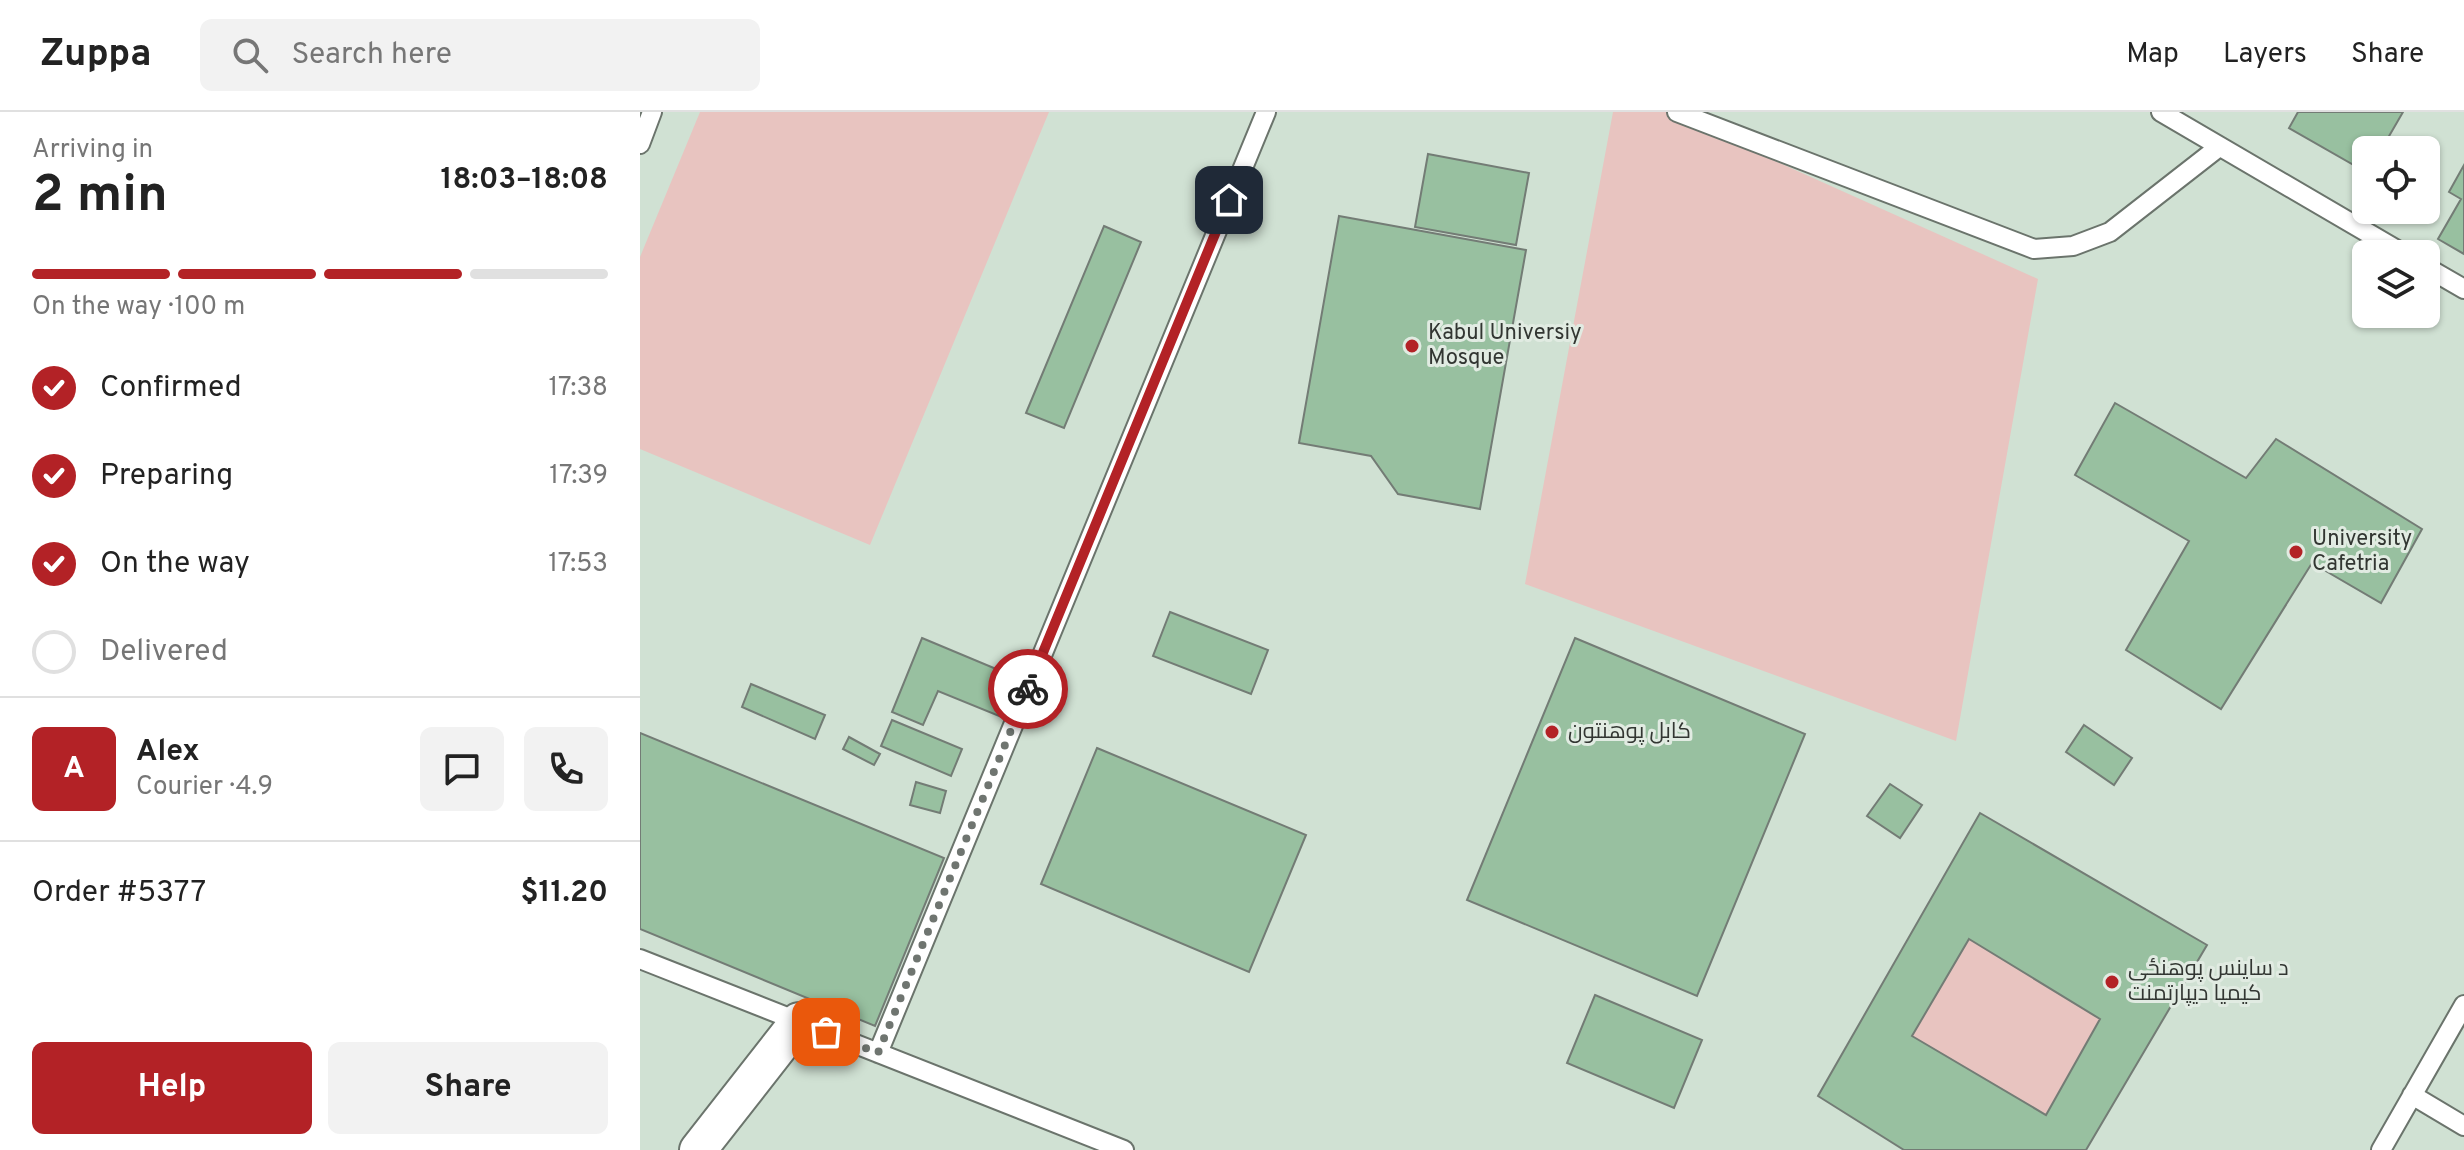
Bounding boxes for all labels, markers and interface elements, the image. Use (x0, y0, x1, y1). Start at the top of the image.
search box (200, 19, 760, 91)
text: Zuppa (40, 31, 152, 80)
icon: search (228, 33, 272, 77)
text: Search here (292, 37, 452, 74)
text: Map (2126, 37, 2179, 73)
text: Layers (2223, 37, 2307, 73)
text: Share (2351, 37, 2424, 73)
text: Arriving in (32, 134, 153, 167)
map controls (2352, 136, 2440, 328)
button: locate (2352, 136, 2440, 224)
text: 18:03–18:08 (440, 162, 608, 199)
text: 2 min (32, 164, 168, 230)
pin (1195, 166, 1263, 234)
icon: home (1207, 178, 1251, 222)
button: layers (2352, 240, 2440, 328)
text: On the way · 100 m (32, 291, 245, 324)
place label: Kabul Universiy Mosque (1428, 320, 1582, 372)
marker: Kabul Universiy Mosque (1403, 337, 1421, 355)
icon: check (32, 366, 76, 410)
text: Confirmed (100, 370, 242, 407)
text: 17:38 (548, 372, 608, 405)
icon: check (32, 454, 76, 498)
text: Preparing (100, 458, 233, 495)
text: 17:39 (549, 460, 608, 493)
place label: University Cafetria (2312, 526, 2412, 578)
icon: check (32, 542, 76, 586)
marker: University Cafetria (2287, 543, 2305, 561)
text: On the way (100, 546, 250, 583)
text: 17:53 (548, 548, 608, 581)
text: Delivered (100, 634, 228, 671)
courier (988, 649, 1068, 729)
icon: bike (1006, 667, 1050, 711)
place label: کابل پوهنتون (1568, 719, 1691, 746)
marker: کابل پوهنتون (1543, 723, 1561, 741)
button: chat (420, 727, 504, 811)
button: phone (524, 727, 608, 811)
text: Alex (136, 734, 200, 771)
text: A (63, 751, 85, 788)
text: Courier · 4.9 (136, 771, 273, 804)
text: Order #5377 (32, 875, 206, 912)
text: $11.20 (520, 875, 608, 912)
place label: د ساینس پوهنحٔی کیمیا دیپارتمنت (2128, 956, 2289, 1008)
marker: د ساینس پوهنحٔی کیمیا دیپارتمنت (2103, 973, 2121, 991)
pin (792, 998, 860, 1066)
icon: bag (804, 1010, 848, 1054)
button: Help (32, 1042, 312, 1134)
button: Share (328, 1042, 608, 1134)

